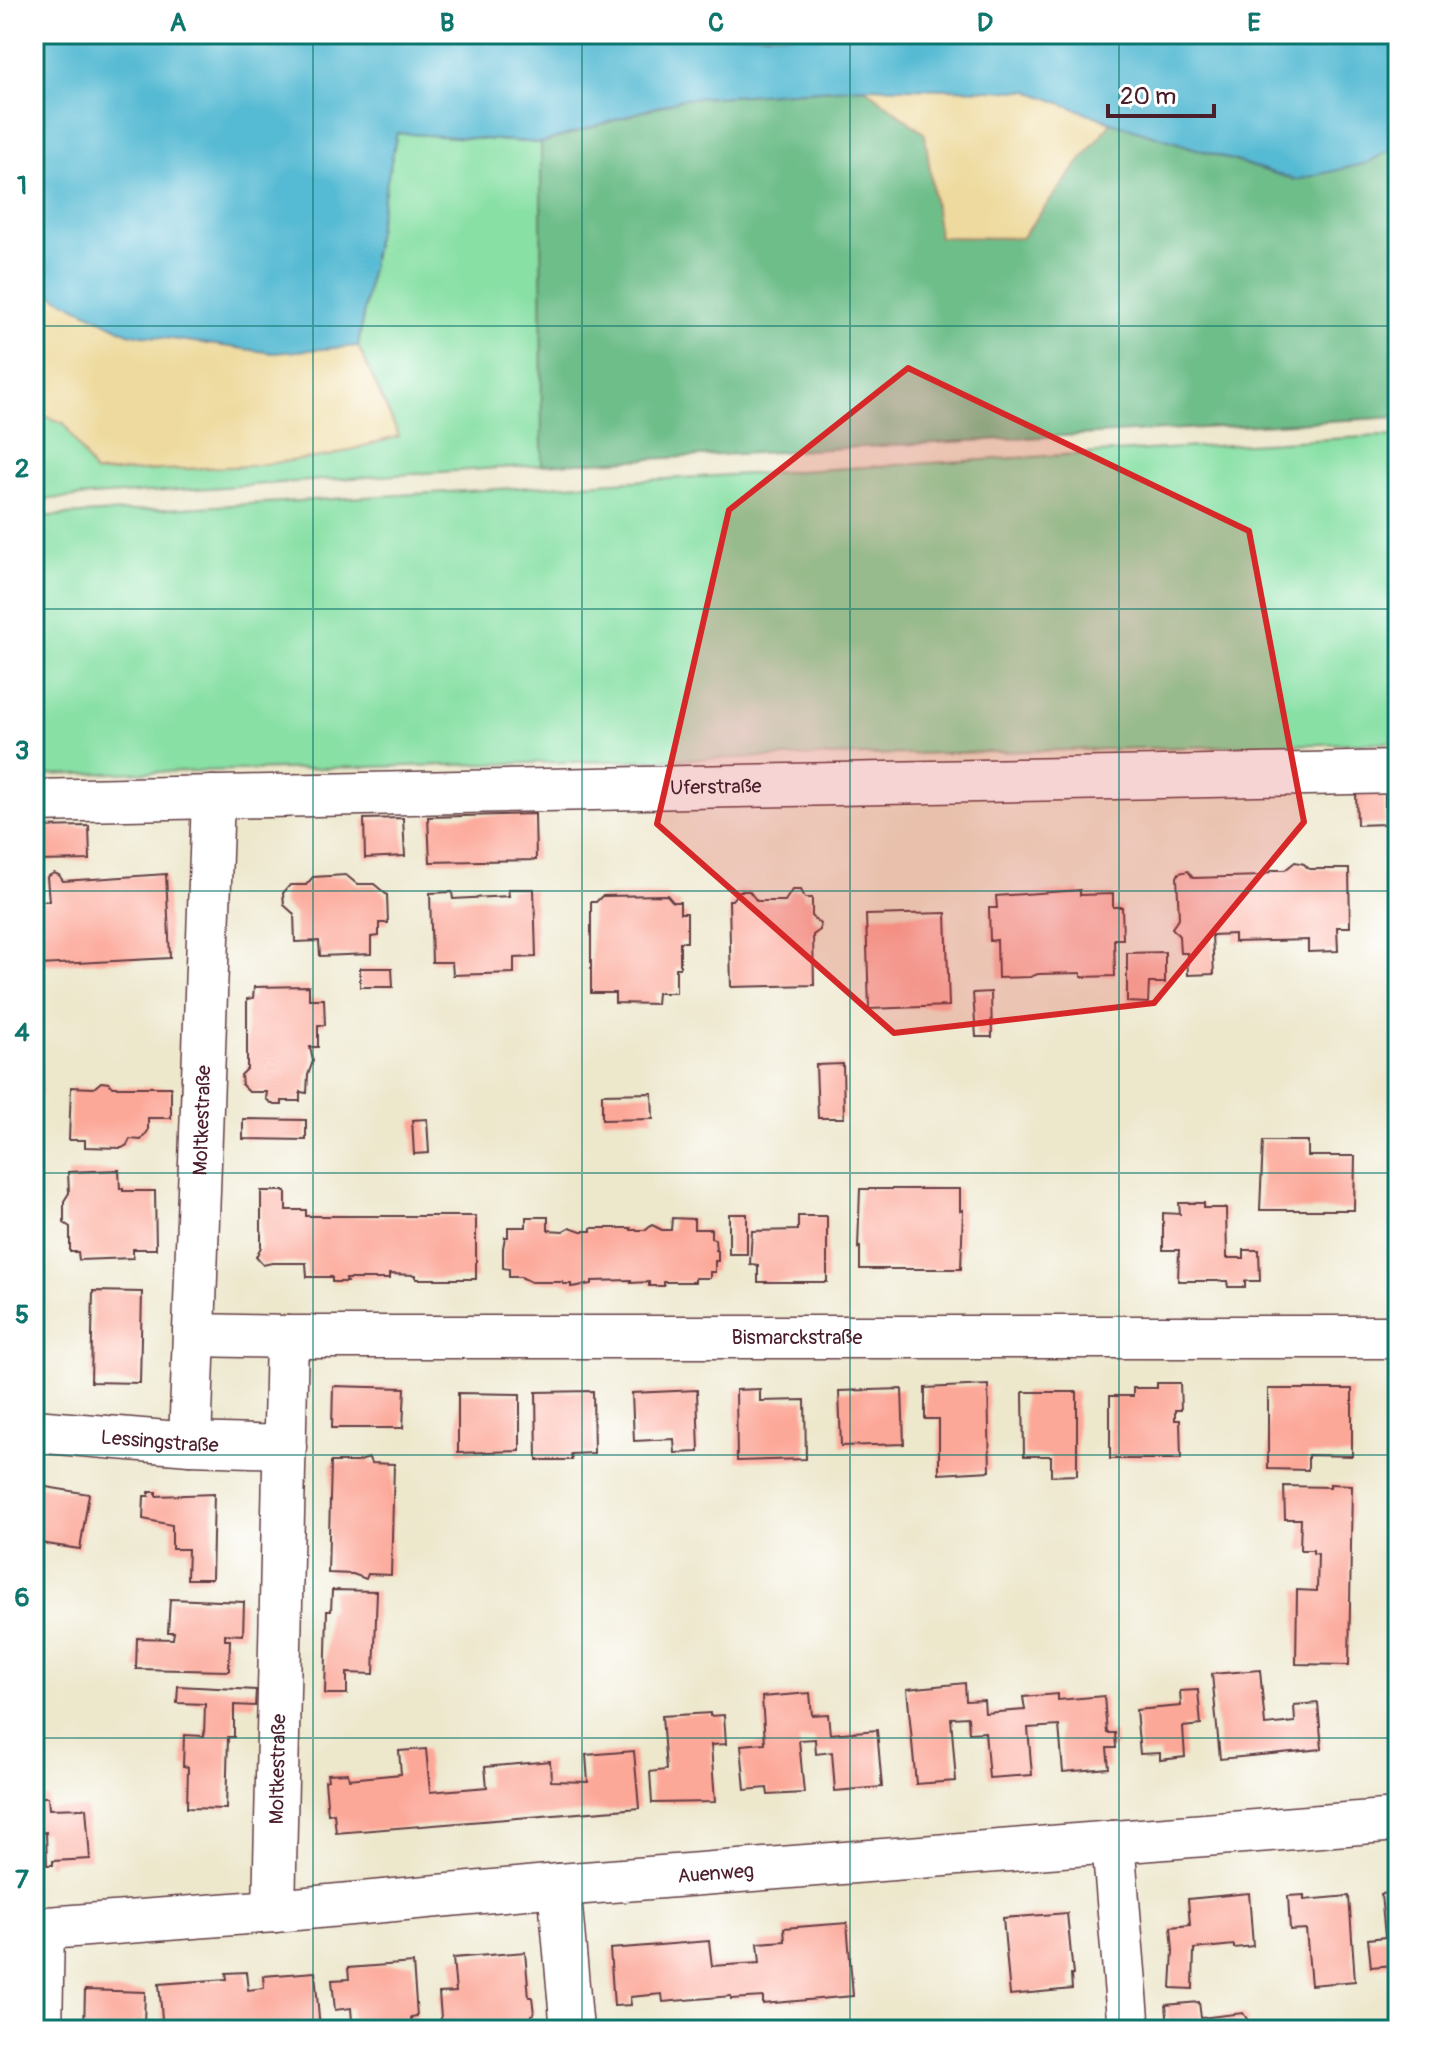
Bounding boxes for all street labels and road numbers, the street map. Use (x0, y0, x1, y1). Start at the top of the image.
street label: Uferstraße (670, 774, 762, 800)
street label: Moltkestraße (188, 1064, 216, 1176)
street label: Bismarckstraße (732, 1325, 863, 1350)
street label: Lessingstraße (100, 1425, 219, 1458)
street label: Moltkestraße (264, 1713, 291, 1825)
street label: Auenweg (677, 1858, 755, 1889)

